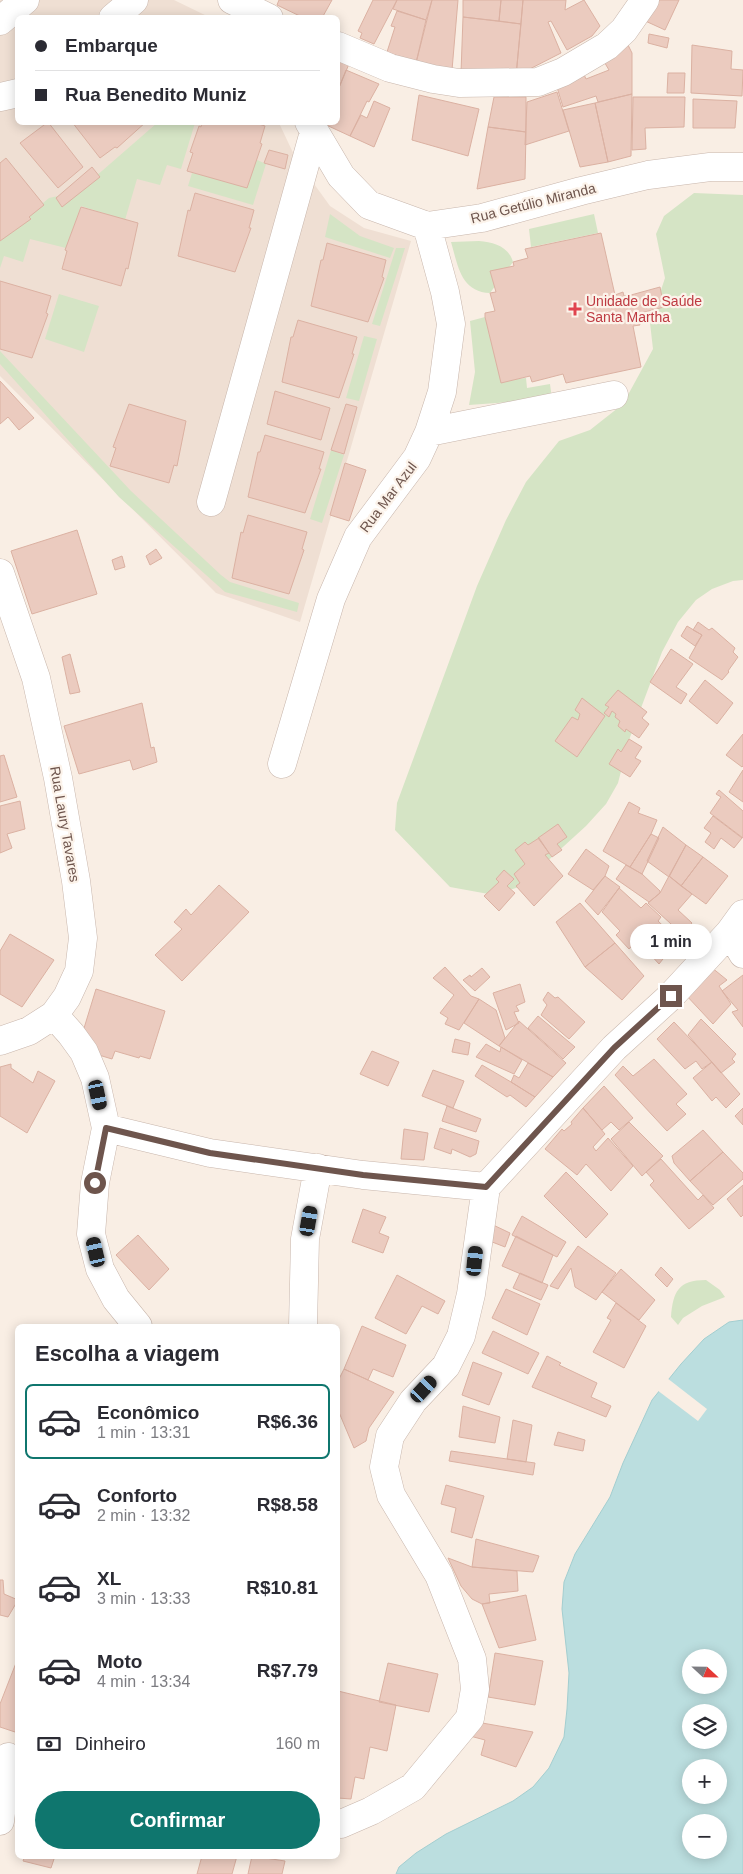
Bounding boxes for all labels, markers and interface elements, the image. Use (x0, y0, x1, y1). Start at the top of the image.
text: Embarque (65, 35, 158, 56)
text: Rua Benedito Muniz (65, 84, 247, 105)
street label: Rua Getúlio Miranda (469, 180, 597, 226)
place label: Unidade de Saúde Santa Martha (586, 293, 702, 325)
marker: Unidade de Saúde Santa Martha (568, 302, 582, 316)
street label: Rua Mar Azul (356, 459, 420, 535)
street label: Rua Laury Tavares (47, 765, 83, 883)
callout: 1 min (630, 924, 712, 958)
text: 1 min (650, 933, 692, 950)
route end (660, 985, 682, 1007)
car (87, 1079, 108, 1111)
route start (84, 1172, 106, 1194)
car (299, 1205, 318, 1237)
car (85, 1236, 106, 1268)
car (465, 1245, 484, 1277)
text: Escolha a viagem (35, 1341, 220, 1366)
car (408, 1373, 439, 1405)
icon: car (37, 1399, 82, 1444)
text: Econômico (97, 1402, 199, 1423)
text: R$6.36 (257, 1411, 318, 1432)
text: 1 min · 13:31 (97, 1424, 190, 1441)
icon: car (37, 1482, 82, 1527)
text: Conforto (97, 1485, 177, 1506)
text: R$8.58 (257, 1494, 318, 1515)
text: 2 min · 13:32 (97, 1507, 190, 1524)
icon: car (37, 1565, 82, 1610)
text: XL (97, 1568, 121, 1589)
text: R$10.81 (246, 1577, 318, 1598)
text: 3 min · 13:33 (97, 1590, 190, 1607)
icon: car (37, 1648, 82, 1693)
north arrow (682, 1649, 728, 1694)
map controls (682, 1649, 727, 1859)
text: Moto (97, 1651, 142, 1672)
text: R$7.79 (257, 1660, 318, 1681)
text: 4 min · 13:34 (97, 1673, 190, 1690)
button: layers (682, 1704, 727, 1749)
icon: cash (35, 1730, 63, 1758)
text: Dinheiro (75, 1733, 146, 1754)
text: 160 m (276, 1735, 320, 1752)
button: + (682, 1759, 727, 1804)
button: Confirmar (35, 1791, 320, 1849)
button: − (682, 1814, 727, 1859)

